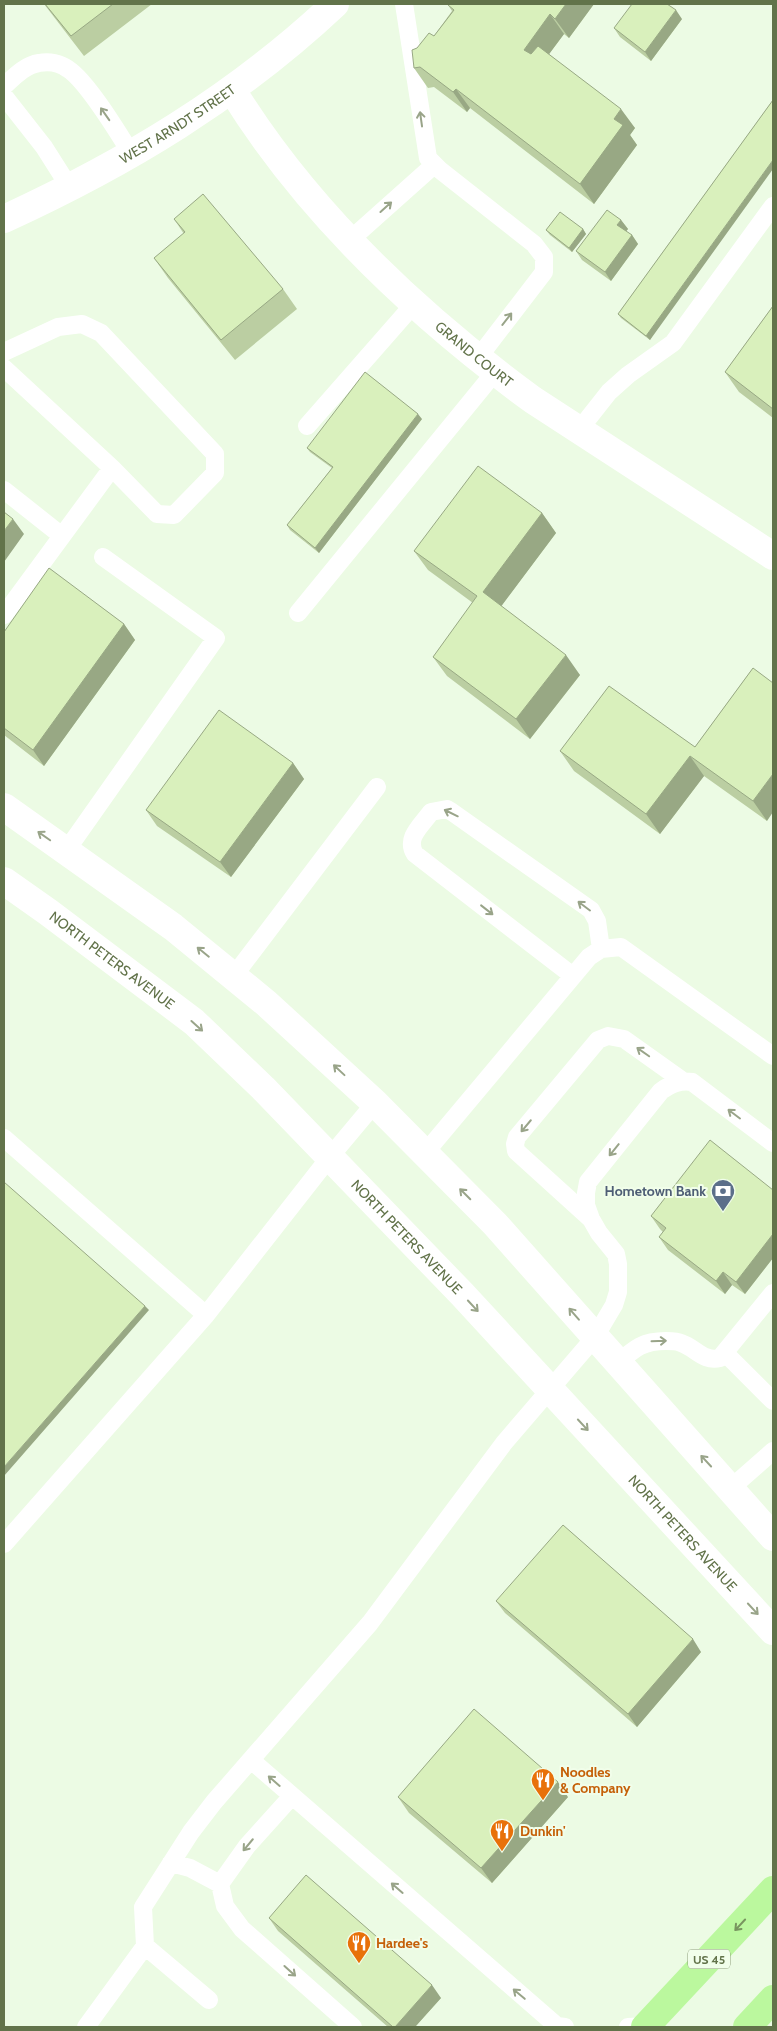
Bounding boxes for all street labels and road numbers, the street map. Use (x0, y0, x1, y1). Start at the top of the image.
street label: WEST ARNDT STREET (116, 80, 239, 168)
street label: GRAND COURT (431, 317, 517, 391)
street label: NORTH PETERS AVENUE (46, 907, 178, 1013)
street label: NORTH PETERS AVENUE (347, 1176, 466, 1298)
street label: NORTH PETERS AVENUE (624, 1471, 741, 1595)
road number: US 45 (688, 1950, 730, 1968)

